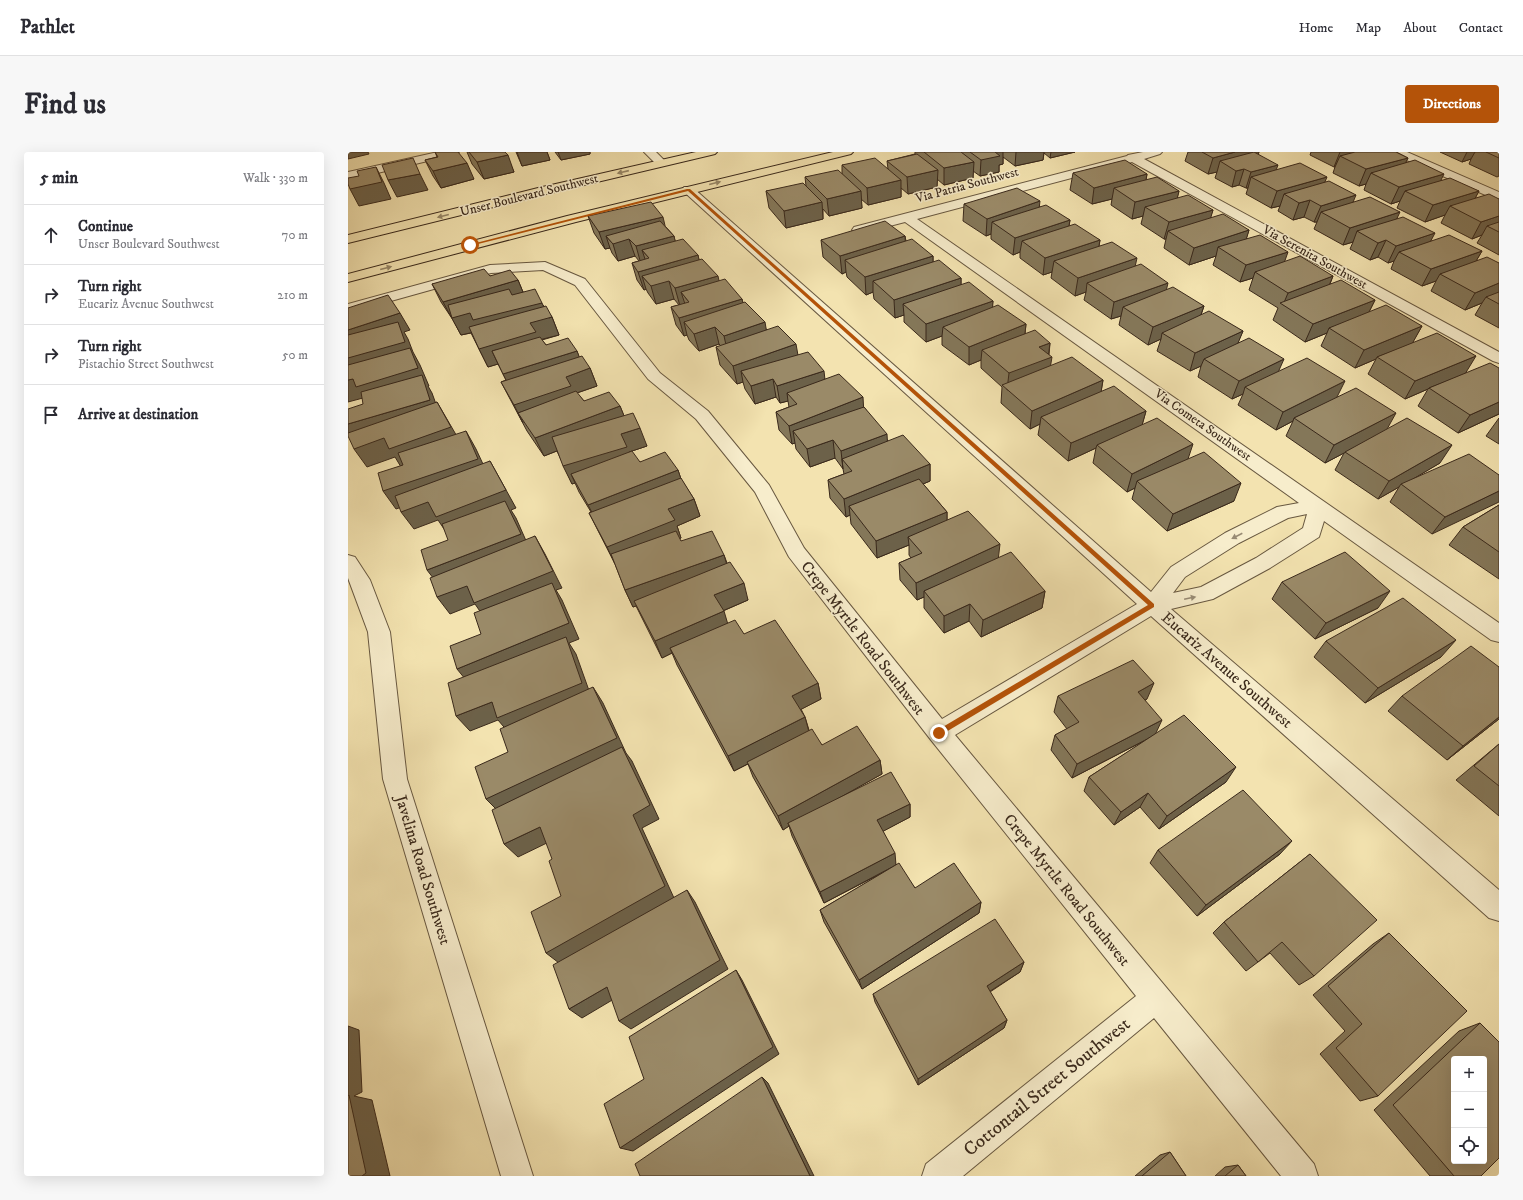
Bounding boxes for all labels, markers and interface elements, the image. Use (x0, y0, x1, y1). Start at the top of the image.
text: Pathlet (20, 16, 75, 39)
text: Home (1299, 19, 1333, 37)
text: Map (1355, 19, 1381, 37)
text: About (1403, 19, 1437, 37)
text: Contact (1459, 19, 1503, 37)
button: Directions (1405, 85, 1499, 123)
text: Find us (24, 87, 106, 122)
street label: Via Patria Southwest (913, 164, 1020, 207)
text: 5 min (40, 167, 78, 189)
one-way arrow (617, 169, 629, 175)
text: Walk · 330 m (243, 170, 308, 186)
street label: Unser Boulevard Southwest (458, 170, 600, 220)
one-way arrow (709, 180, 721, 186)
one-way arrow (437, 213, 449, 219)
text: Continue (78, 217, 133, 236)
street label: Via Serenita Southwest (1259, 221, 1370, 292)
icon: ahead (40, 224, 62, 246)
text: 70 m (282, 227, 308, 243)
text: Unser Boulevard Southwest (78, 236, 220, 252)
route start (461, 236, 479, 254)
one-way arrow (379, 264, 392, 270)
text: Turn right (78, 277, 141, 296)
icon: right (40, 284, 62, 306)
text: 210 m (277, 287, 308, 303)
text: Eucariz Avenue Southwest (78, 296, 214, 312)
text: Turn right (78, 337, 141, 356)
icon: right (40, 344, 62, 366)
text: 50 m (282, 347, 308, 363)
text: Pistachio Street Southwest (78, 356, 214, 372)
street label: Via Cometa Southwest (1151, 385, 1255, 464)
icon: arrive (40, 404, 62, 426)
text: Arrive at destination (78, 405, 198, 424)
one-way arrow (1231, 532, 1243, 539)
street label: Crepe Myrtle Road Southwest (797, 557, 929, 719)
one-way arrow (1184, 594, 1196, 600)
street label: Eucariz Avenue Southwest (1157, 608, 1297, 732)
route end (930, 724, 948, 742)
street label: Javelina Road Southwest (390, 791, 455, 947)
street label: Crepe Myrtle Road Southwest (999, 810, 1135, 970)
street label: Cottontail Street Southwest (959, 1013, 1135, 1161)
map controls (1451, 1056, 1487, 1164)
button: + (1451, 1056, 1487, 1092)
button: − (1451, 1092, 1487, 1128)
button: locate (1451, 1128, 1487, 1164)

